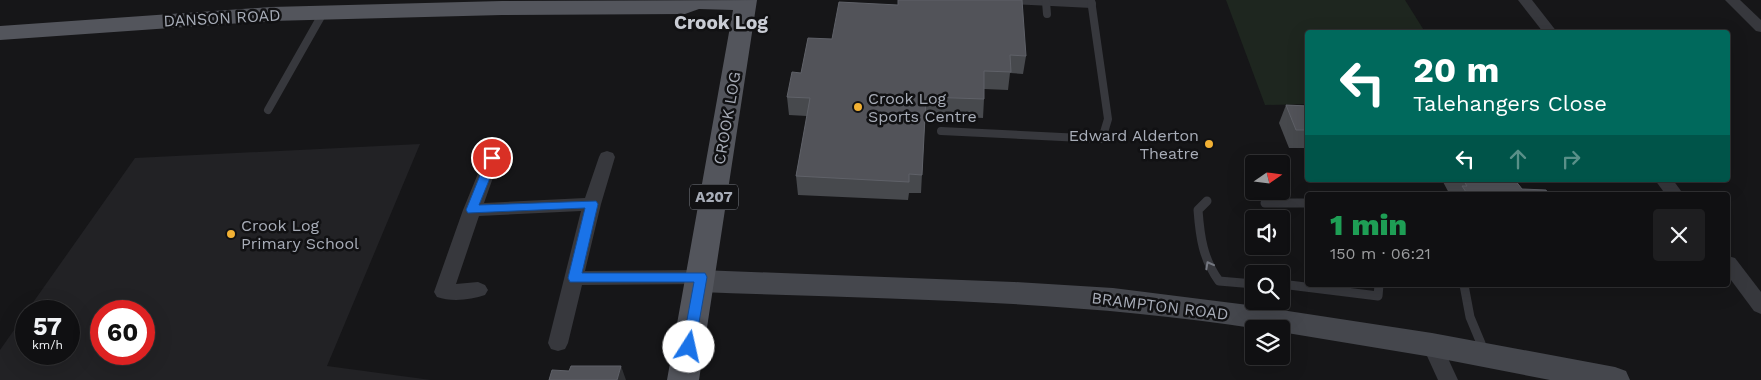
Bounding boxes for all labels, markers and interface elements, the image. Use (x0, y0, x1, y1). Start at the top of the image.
street label: DANSON ROAD (163, 5, 281, 31)
district label: Crook Log (674, 11, 768, 34)
text: 20 m (1413, 49, 1499, 91)
icon: left (1330, 50, 1395, 115)
street label: CROOK LOG (709, 70, 745, 166)
place label: Crook Log Sports Centre (868, 89, 977, 126)
text: Talehangers Close (1413, 91, 1607, 116)
marker: Crook Log Sports Centre (852, 101, 864, 113)
place label: Edward Alderton Theatre (1069, 126, 1199, 163)
pin (471, 137, 513, 179)
marker: Edward Alderton Theatre (1203, 138, 1215, 150)
icon: arrive (478, 144, 506, 172)
icon: left (1451, 145, 1479, 173)
icon: ahead (1504, 145, 1532, 173)
icon: right (1557, 145, 1585, 173)
north arrow (1245, 155, 1290, 200)
map controls (1245, 155, 1290, 365)
road number: A207 (690, 184, 738, 210)
text: 1 min (1330, 207, 1407, 242)
button: close (1653, 209, 1705, 261)
button: sound (1245, 210, 1290, 255)
place label: Crook Log Primary School (241, 216, 359, 253)
marker: Crook Log Primary School (225, 228, 237, 240)
text: 150 m · 06:21 (1330, 244, 1431, 263)
one-way arrow (1205, 261, 1215, 270)
button: search (1245, 265, 1290, 310)
street label: BRAMPTON ROAD (1090, 288, 1230, 324)
speed limit sign: 60 (90, 300, 155, 365)
text: 57 (33, 312, 62, 341)
position arrow (662, 320, 714, 372)
button: layers (1245, 320, 1290, 365)
text: km/h (32, 338, 63, 352)

